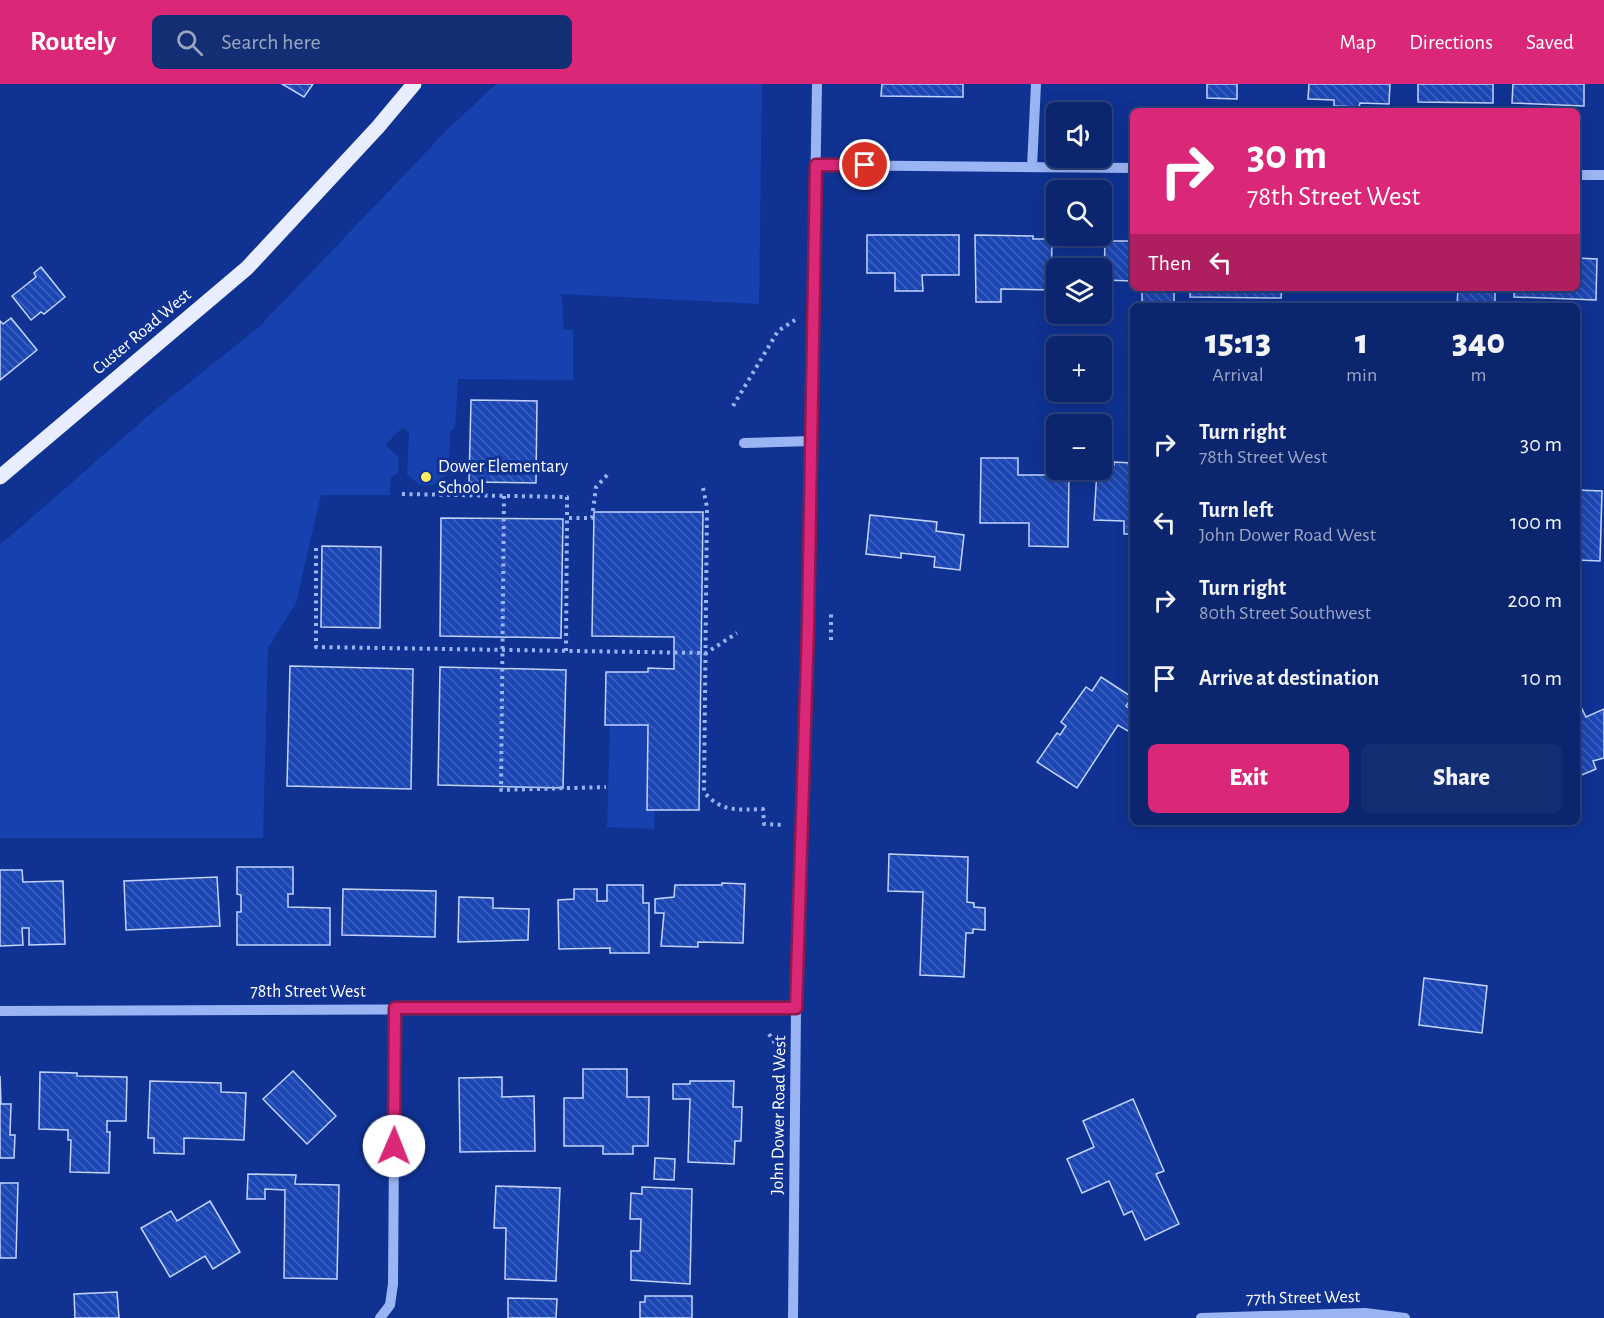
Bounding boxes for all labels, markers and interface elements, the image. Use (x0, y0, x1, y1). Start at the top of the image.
search box (152, 15, 572, 69)
icon: search (173, 26, 206, 59)
text: Routely (30, 28, 116, 56)
text: Search here (221, 31, 321, 53)
text: Map (1340, 32, 1376, 53)
text: Directions (1409, 32, 1493, 53)
text: Saved (1526, 32, 1574, 53)
map controls (1046, 102, 1112, 480)
button: sound (1046, 102, 1112, 168)
icon: right (1148, 132, 1226, 210)
text: 30 m (1247, 134, 1327, 176)
pin (839, 139, 890, 190)
icon: arrive (848, 148, 881, 181)
button: search (1046, 180, 1112, 246)
text: 78th Street West (1247, 183, 1420, 210)
icon: left (1204, 246, 1237, 279)
text: Then (1148, 252, 1192, 274)
button: layers (1046, 258, 1112, 324)
street label: Custer Road West (89, 286, 195, 378)
text: 15:13 (1205, 324, 1271, 360)
text: 1 (1355, 324, 1368, 360)
text: 340 (1452, 324, 1505, 360)
button: + (1046, 336, 1112, 402)
text: Arrival (1212, 365, 1264, 385)
text: min (1346, 365, 1377, 385)
text: m (1471, 365, 1487, 385)
button: − (1046, 414, 1112, 480)
text: Turn right (1199, 421, 1286, 443)
icon: right (1148, 428, 1181, 461)
text: 30 m (1520, 433, 1562, 455)
text: 78th Street West (1199, 447, 1327, 467)
place label: Dower Elementary School (438, 458, 568, 497)
marker: Dower Elementary School (419, 470, 433, 484)
text: Turn left (1199, 499, 1273, 521)
icon: left (1148, 506, 1181, 539)
text: 100 m (1510, 511, 1562, 533)
text: John Dower Road West (1199, 525, 1376, 545)
text: Turn right (1199, 577, 1286, 599)
icon: right (1148, 584, 1181, 617)
text: 200 m (1508, 589, 1562, 611)
text: 80th Street Southwest (1199, 603, 1371, 623)
icon: arrive (1148, 662, 1181, 695)
text: Arrive at destination (1199, 667, 1379, 689)
text: 10 m (1522, 667, 1562, 689)
button: Exit (1148, 744, 1349, 813)
button: Share (1361, 744, 1562, 813)
street label: 78th Street West (250, 983, 366, 1001)
street label: John Dower Road West (769, 1035, 789, 1195)
position arrow (362, 1114, 426, 1178)
street label: 77th Street West (1246, 1288, 1361, 1308)

